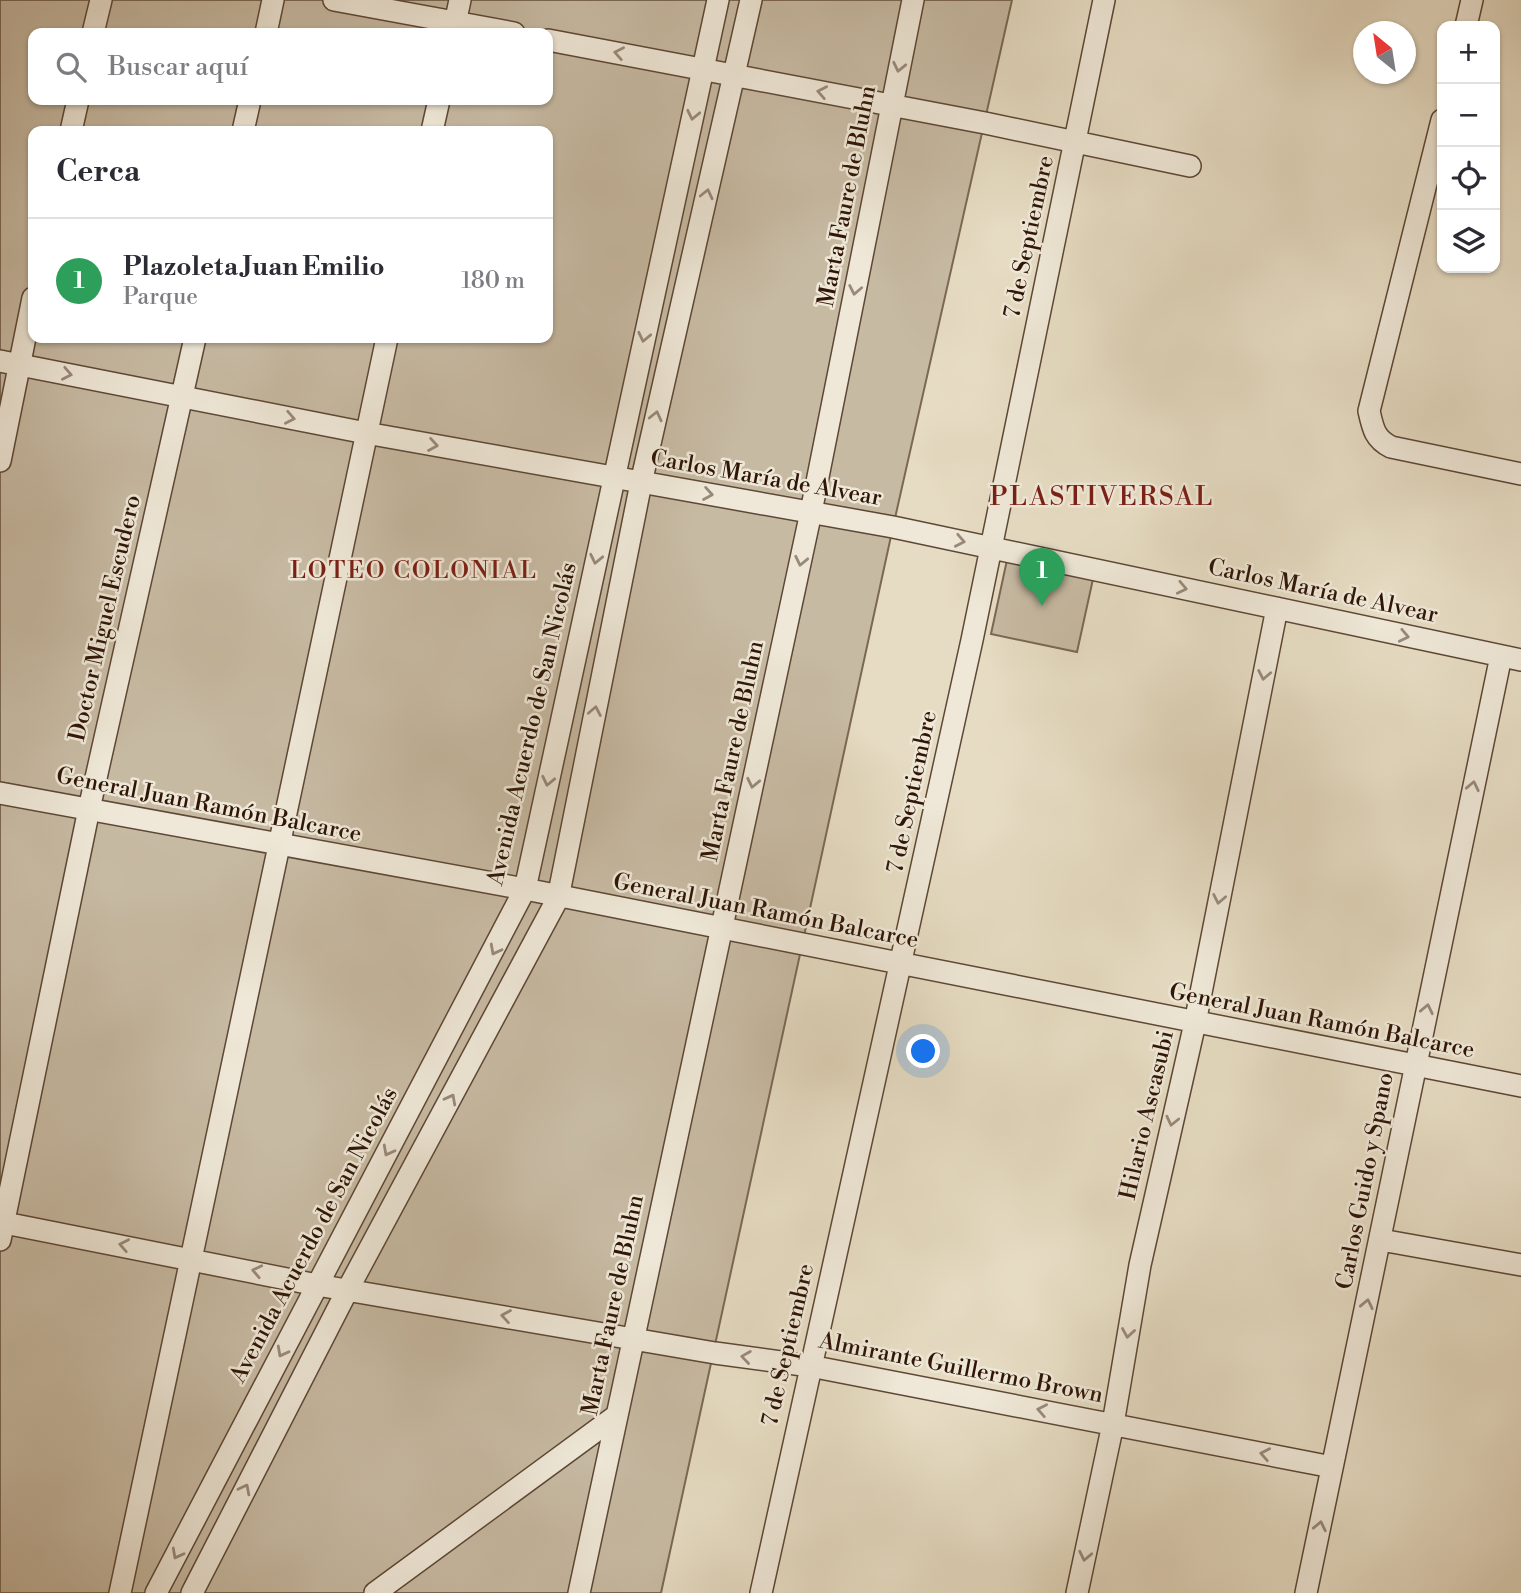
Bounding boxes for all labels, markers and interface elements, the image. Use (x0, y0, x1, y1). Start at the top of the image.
north arrow (1353, 21, 1416, 84)
map controls (1437, 21, 1500, 273)
button: + (1437, 21, 1500, 84)
search box (28, 28, 553, 105)
one-way arrow (613, 47, 625, 62)
icon: search (52, 48, 90, 86)
text: Buscar aquí (108, 51, 248, 83)
one-way arrow (893, 61, 908, 73)
street label: Marta Faure de Bluhn (812, 83, 882, 309)
button: − (1437, 84, 1500, 147)
one-way arrow (816, 85, 828, 100)
one-way arrow (686, 109, 701, 121)
button: locate (1437, 147, 1500, 210)
text: Cerca (56, 153, 140, 191)
street label: 7 de Septiembre (998, 153, 1060, 321)
one-way arrow (699, 189, 713, 201)
button: layers (1437, 210, 1500, 273)
text: Plazoleta Juan Emilio (123, 251, 385, 283)
text: 1 (73, 267, 85, 295)
text: 180 m (461, 267, 525, 295)
text: Parque (123, 283, 198, 311)
one-way arrow (848, 284, 863, 296)
one-way arrow (638, 331, 652, 343)
one-way arrow (61, 366, 73, 381)
one-way arrow (284, 410, 296, 425)
one-way arrow (648, 410, 662, 422)
one-way arrow (427, 437, 439, 452)
street label: Carlos María de Alvear (648, 444, 884, 512)
district label: PLASTIVERSAL (990, 481, 1214, 513)
one-way arrow (702, 486, 714, 501)
street label: Doctor Miguel Escudero (63, 492, 147, 744)
one-way arrow (953, 532, 965, 547)
pin: 1 (1019, 548, 1065, 606)
one-way arrow (589, 553, 604, 565)
street label: Carlos María de Alvear (1205, 553, 1441, 629)
one-way arrow (794, 555, 809, 567)
district label: LOTEO COLONIAL (290, 556, 538, 586)
street label: Avenida Acuerdo de San Nicolás (481, 560, 583, 889)
one-way arrow (1176, 580, 1188, 594)
one-way arrow (1398, 627, 1410, 642)
street label: Marta Faure de Bluhn (696, 638, 770, 864)
one-way arrow (1257, 669, 1272, 681)
one-way arrow (587, 705, 602, 717)
street label: 7 de Septiembre (881, 708, 943, 876)
street label: General Juan Ramón Balcarce (54, 762, 364, 848)
one-way arrow (541, 775, 556, 787)
one-way arrow (746, 777, 761, 789)
one-way arrow (1465, 780, 1480, 792)
street label: General Juan Ramón Balcarce (611, 868, 921, 954)
one-way arrow (1213, 893, 1228, 905)
one-way arrow (490, 943, 503, 955)
street label: General Juan Ramón Balcarce (1167, 978, 1477, 1064)
one-way arrow (1418, 1003, 1433, 1015)
street label: Hilario Ascasubi (1114, 1028, 1180, 1202)
your location (906, 1034, 940, 1068)
street label: Carlos Guido y Spano (1330, 1070, 1400, 1292)
street label: Avenida Acuerdo de San Nicolás (224, 1082, 404, 1388)
one-way arrow (443, 1094, 456, 1107)
one-way arrow (1166, 1115, 1181, 1127)
one-way arrow (383, 1144, 396, 1156)
street label: Marta Faure de Bluhn (576, 1192, 650, 1418)
one-way arrow (118, 1238, 130, 1253)
street label: 7 de Septiembre (756, 1261, 820, 1429)
one-way arrow (251, 1265, 263, 1280)
one-way arrow (1359, 1298, 1373, 1310)
one-way arrow (500, 1309, 512, 1324)
street label: Almirante Guillermo Brown (816, 1327, 1106, 1409)
one-way arrow (1121, 1327, 1136, 1339)
one-way arrow (277, 1345, 290, 1357)
one-way arrow (740, 1350, 751, 1365)
one-way arrow (1036, 1403, 1048, 1418)
one-way arrow (1259, 1447, 1271, 1462)
one-way arrow (237, 1484, 251, 1496)
one-way arrow (1311, 1520, 1326, 1532)
one-way arrow (171, 1547, 185, 1559)
one-way arrow (1079, 1550, 1094, 1562)

